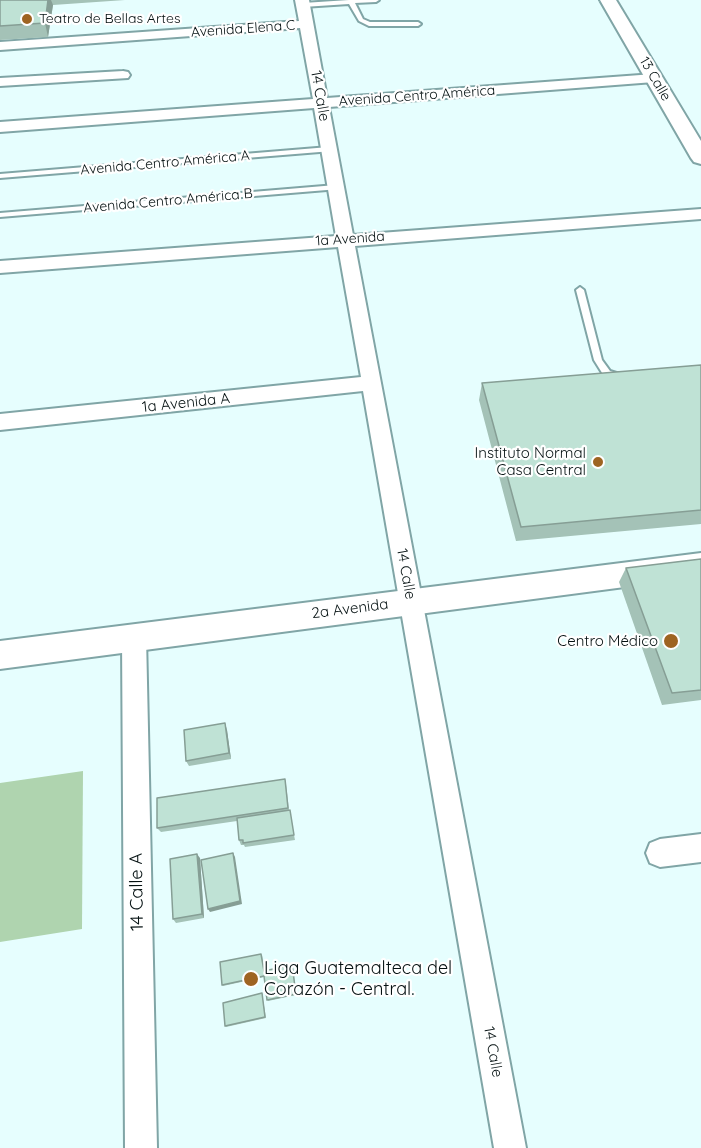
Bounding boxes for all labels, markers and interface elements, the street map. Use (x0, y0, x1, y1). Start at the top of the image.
place label: Teatro de Bellas Artes (39, 11, 180, 27)
marker: Teatro de Bellas Artes (20, 12, 34, 26)
street label: Avenida Elena C (190, 17, 296, 41)
street label: 13 Calle (636, 54, 674, 104)
street label: 14 Calle (307, 69, 333, 123)
street label: Avenida Centro América (338, 82, 496, 110)
street label: Avenida Centro América A (80, 147, 250, 179)
street label: Avenida Centro América B (83, 185, 253, 217)
street label: 1a Avenida (315, 228, 385, 250)
street label: 1a Avenida A (141, 389, 231, 417)
place label: Instituto Normal Casa Central (474, 444, 586, 479)
marker: Instituto Normal Casa Central (591, 455, 605, 469)
street label: 14 Calle (393, 547, 419, 601)
street label: 2a Avenida (311, 595, 389, 623)
place label: Centro Médico (557, 632, 658, 650)
marker: Centro Médico (662, 632, 680, 650)
street label: 14 Calle A (126, 853, 148, 931)
place label: Liga Guatemalteca del Corazón - Central. (264, 958, 452, 1000)
marker: Liga Guatemalteca del Corazón - Central. (242, 970, 260, 988)
street label: 14 Calle (480, 1025, 506, 1079)

